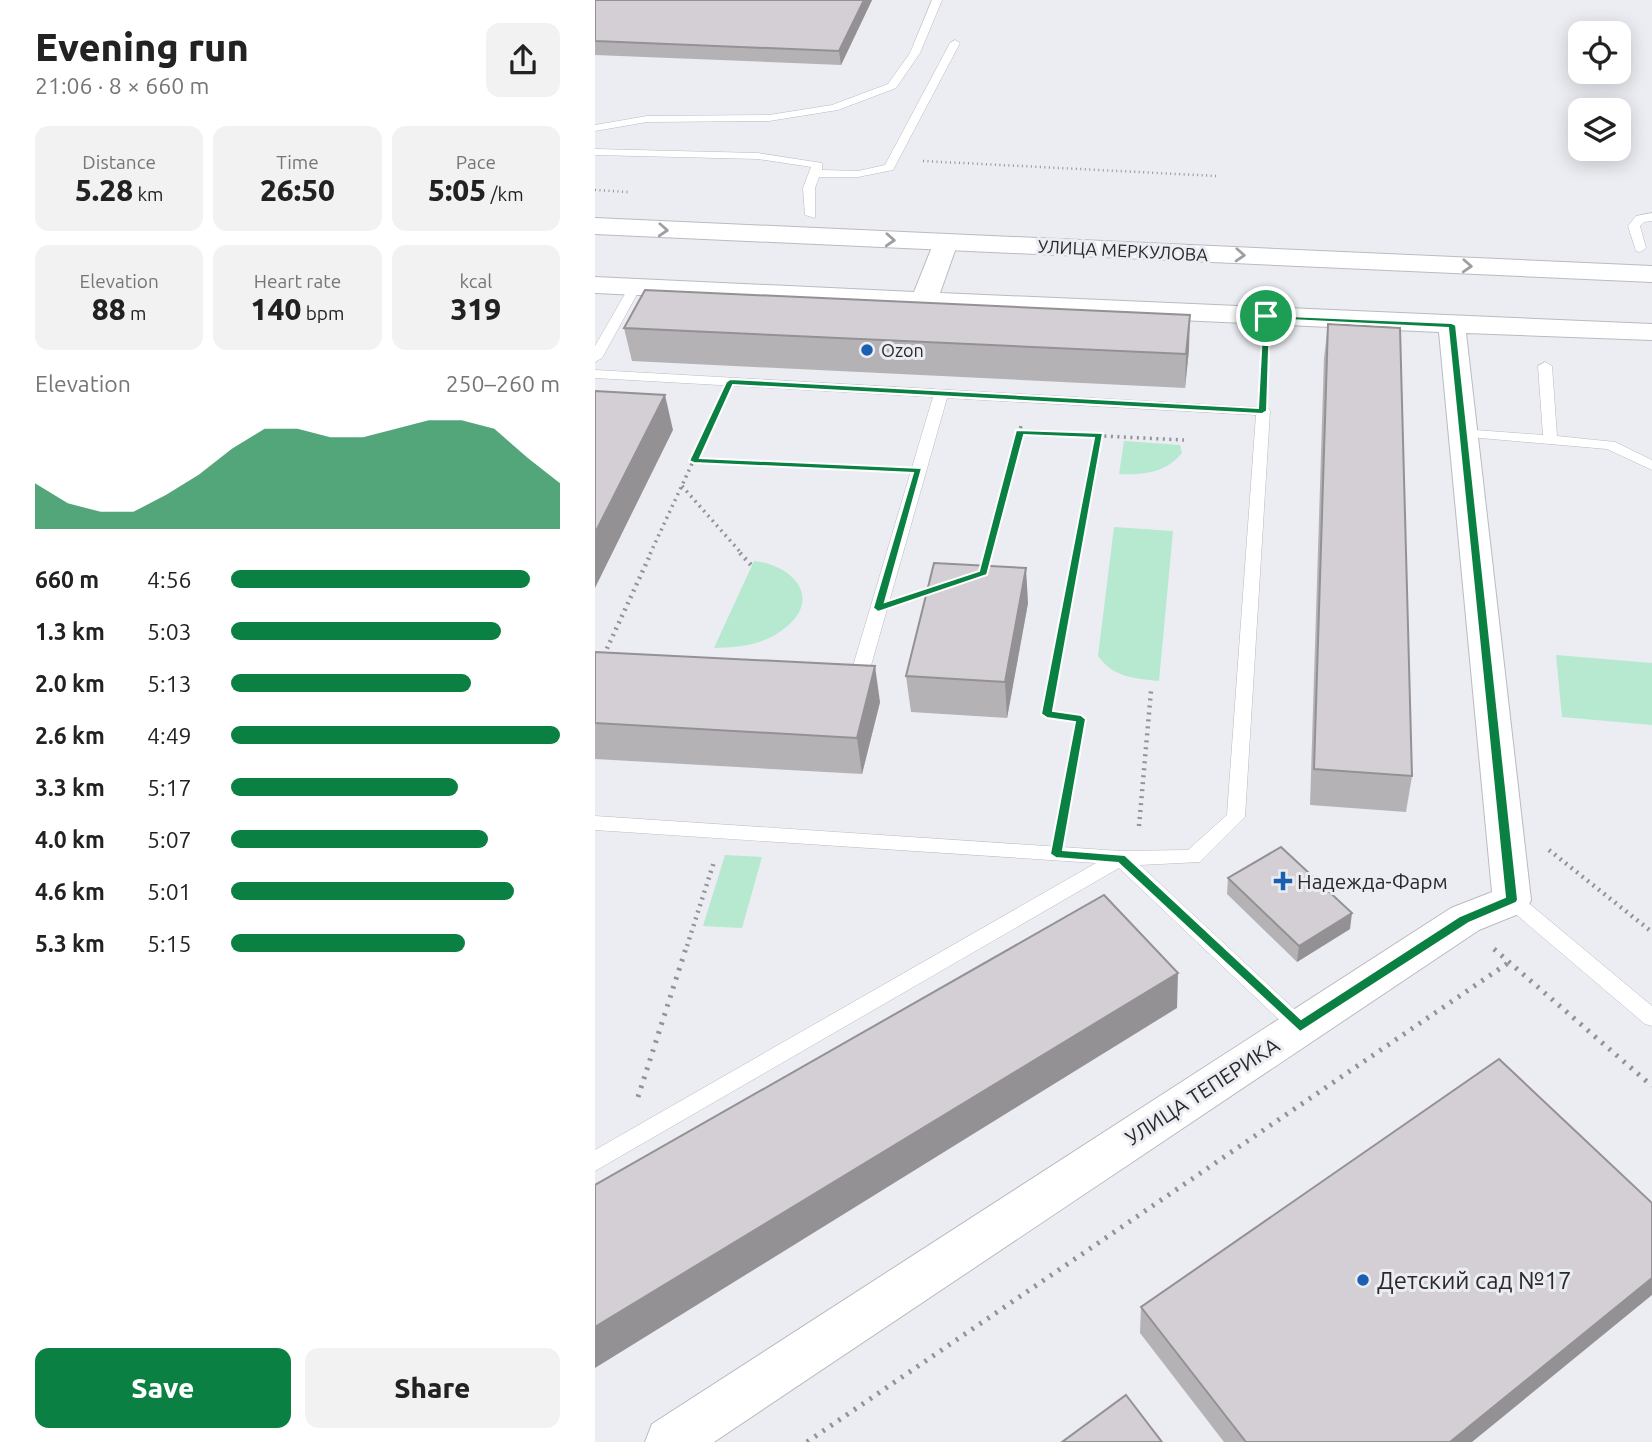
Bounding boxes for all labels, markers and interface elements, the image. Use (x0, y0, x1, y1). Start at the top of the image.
map controls (1568, 21, 1631, 161)
button: locate (1568, 21, 1631, 84)
button: share (486, 23, 560, 97)
text: Evening run (35, 26, 249, 68)
text: 21:06 · 8 × 660 m (35, 73, 209, 98)
button: layers (1568, 98, 1631, 161)
text: Distance (82, 151, 156, 173)
text: Time (276, 151, 319, 173)
text: Pace (456, 151, 496, 173)
text: 5.28 (75, 173, 133, 207)
text: 26:50 (260, 173, 335, 207)
text: 5:05 (428, 173, 486, 207)
text: km (133, 183, 163, 205)
text: /km (486, 183, 524, 205)
one-way arrow (658, 222, 669, 237)
one-way arrow (885, 232, 896, 247)
street label: УЛИЦА МЕРКУЛОВА (1037, 236, 1209, 264)
one-way arrow (1235, 248, 1246, 263)
one-way arrow (1462, 258, 1473, 273)
text: Elevation (80, 270, 159, 292)
text: Heart rate (254, 270, 341, 292)
text: kcal (459, 270, 492, 292)
pin (1236, 286, 1296, 346)
text: 88 (92, 292, 126, 326)
text: 140 (251, 292, 301, 326)
text: 319 (450, 292, 501, 326)
icon: arrive (1247, 297, 1285, 335)
text: m (126, 302, 146, 324)
text: bpm (301, 302, 344, 324)
place label: Ozon (881, 340, 924, 360)
marker: Ozon (859, 342, 875, 358)
text: Elevation (35, 371, 131, 396)
text: 250–260 m (446, 371, 560, 396)
text: 660 m (35, 567, 99, 592)
text: 4:56 (147, 567, 192, 592)
text: 1.3 km (35, 619, 105, 644)
text: 5:03 (147, 619, 192, 644)
text: 2.0 km (35, 671, 105, 696)
text: 5:13 (147, 671, 192, 696)
text: 2.6 km (35, 723, 105, 748)
text: 4:49 (147, 723, 192, 748)
text: 3.3 km (35, 775, 105, 800)
text: 5:17 (147, 775, 192, 800)
text: 4.0 km (35, 827, 105, 852)
text: 5:07 (147, 827, 192, 852)
place label: Надежда-Фарм (1297, 869, 1448, 893)
marker: Надежда-Фарм (1275, 873, 1291, 889)
text: 4.6 km (35, 879, 105, 904)
text: 5:01 (147, 879, 192, 904)
text: 5.3 km (35, 931, 105, 956)
text: 5:15 (147, 931, 192, 956)
street label: УЛИЦА ТЕПЕРИКА (1121, 1032, 1284, 1150)
place label: Детский сад №17 (1377, 1267, 1572, 1294)
marker: Детский сад №17 (1355, 1272, 1371, 1288)
button: Save (35, 1348, 291, 1428)
button: Share (305, 1348, 560, 1428)

